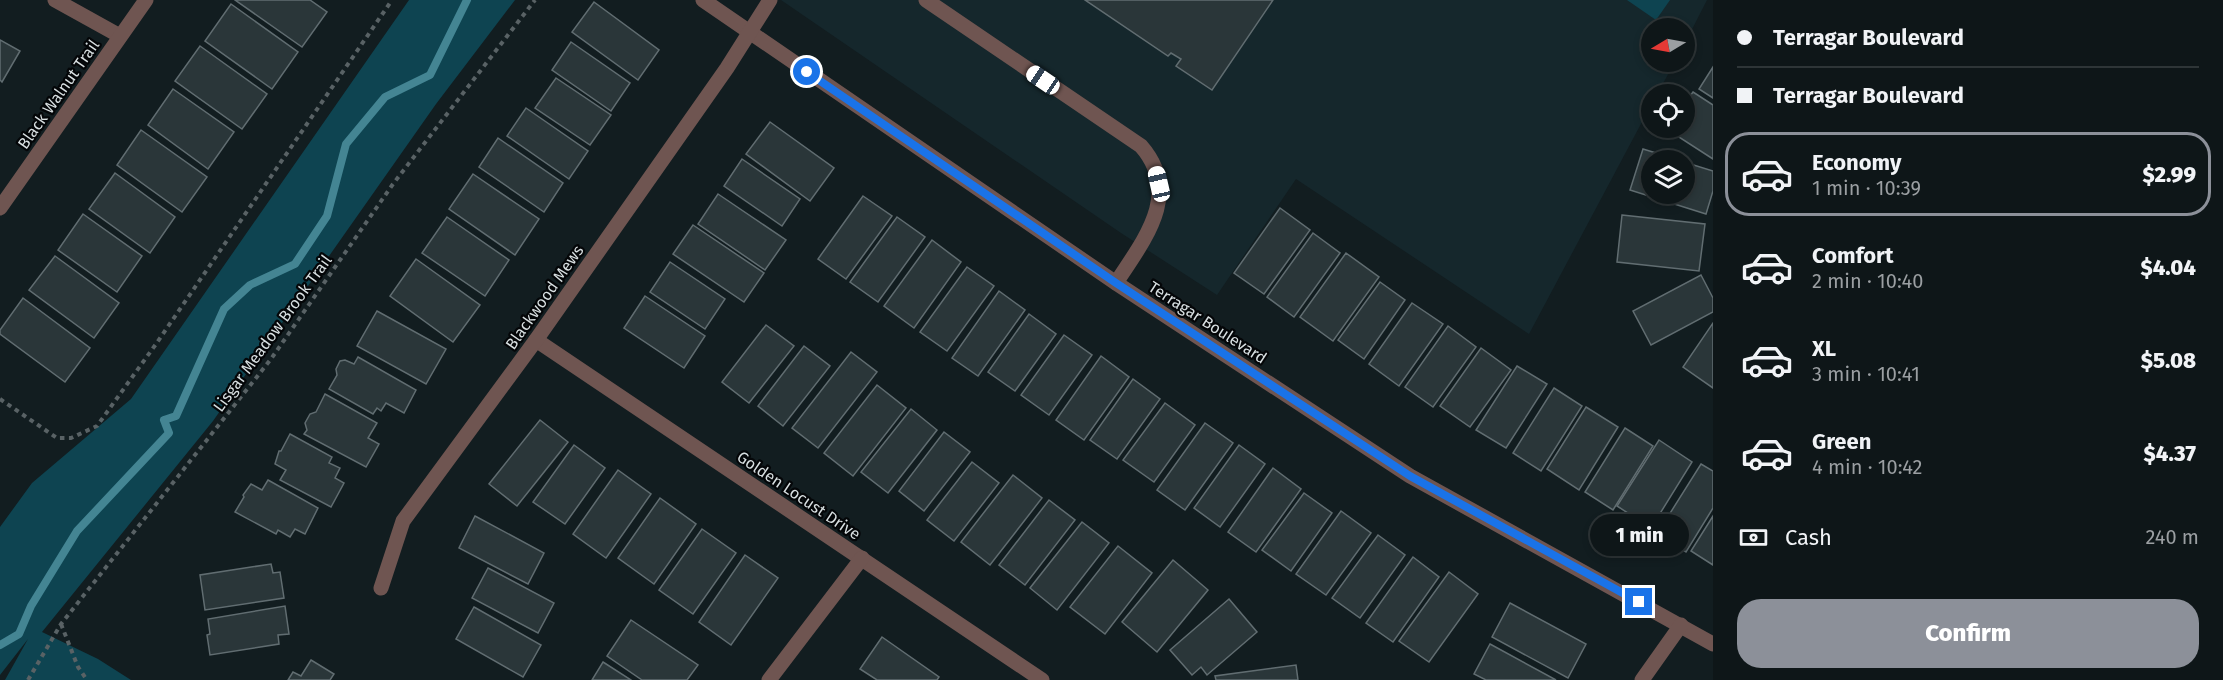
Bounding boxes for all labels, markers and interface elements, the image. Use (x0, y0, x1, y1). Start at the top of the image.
north arrow (1641, 18, 1695, 72)
map controls (1641, 18, 1695, 204)
text: Terragar Boulevard (1773, 24, 1964, 51)
street label: Black Walnut Trail (14, 36, 103, 153)
route start (793, 58, 820, 85)
car (1023, 62, 1063, 98)
text: Terragar Boulevard (1773, 82, 1964, 109)
button: locate (1641, 84, 1695, 138)
icon: car (1740, 147, 1794, 201)
text: Economy (1812, 149, 1901, 176)
button: layers (1641, 150, 1695, 204)
text: $2.99 (2143, 161, 2196, 188)
car (1146, 164, 1172, 204)
text: 1 min · 10:39 (1812, 176, 1921, 200)
icon: car (1740, 240, 1794, 294)
street label: Blackwood Mews (501, 241, 587, 353)
text: Comfort (1812, 242, 1893, 269)
street label: Lisgar Meadow Brook Trail (209, 251, 336, 415)
text: $4.04 (2140, 254, 2196, 281)
text: 2 min · 10:40 (1812, 269, 1923, 293)
street label: Terragar Boulevard (1145, 277, 1270, 368)
icon: car (1740, 333, 1794, 387)
text: XL (1812, 335, 1836, 362)
text: $5.08 (2141, 347, 2196, 374)
text: 3 min · 10:41 (1812, 362, 1920, 386)
icon: car (1740, 426, 1794, 480)
text: Green (1812, 428, 1871, 455)
text: $4.37 (2144, 440, 2196, 467)
street label: Golden Locust Drive (733, 447, 864, 544)
text: 4 min · 10:42 (1812, 455, 1923, 479)
callout: 1 min (1590, 515, 1688, 557)
icon: cash (1737, 521, 1770, 554)
text: 1 min (1616, 523, 1663, 547)
text: Cash (1785, 524, 1832, 551)
text: 240 m (2145, 525, 2199, 549)
route end (1625, 588, 1652, 615)
button: Confirm (1737, 599, 2199, 668)

